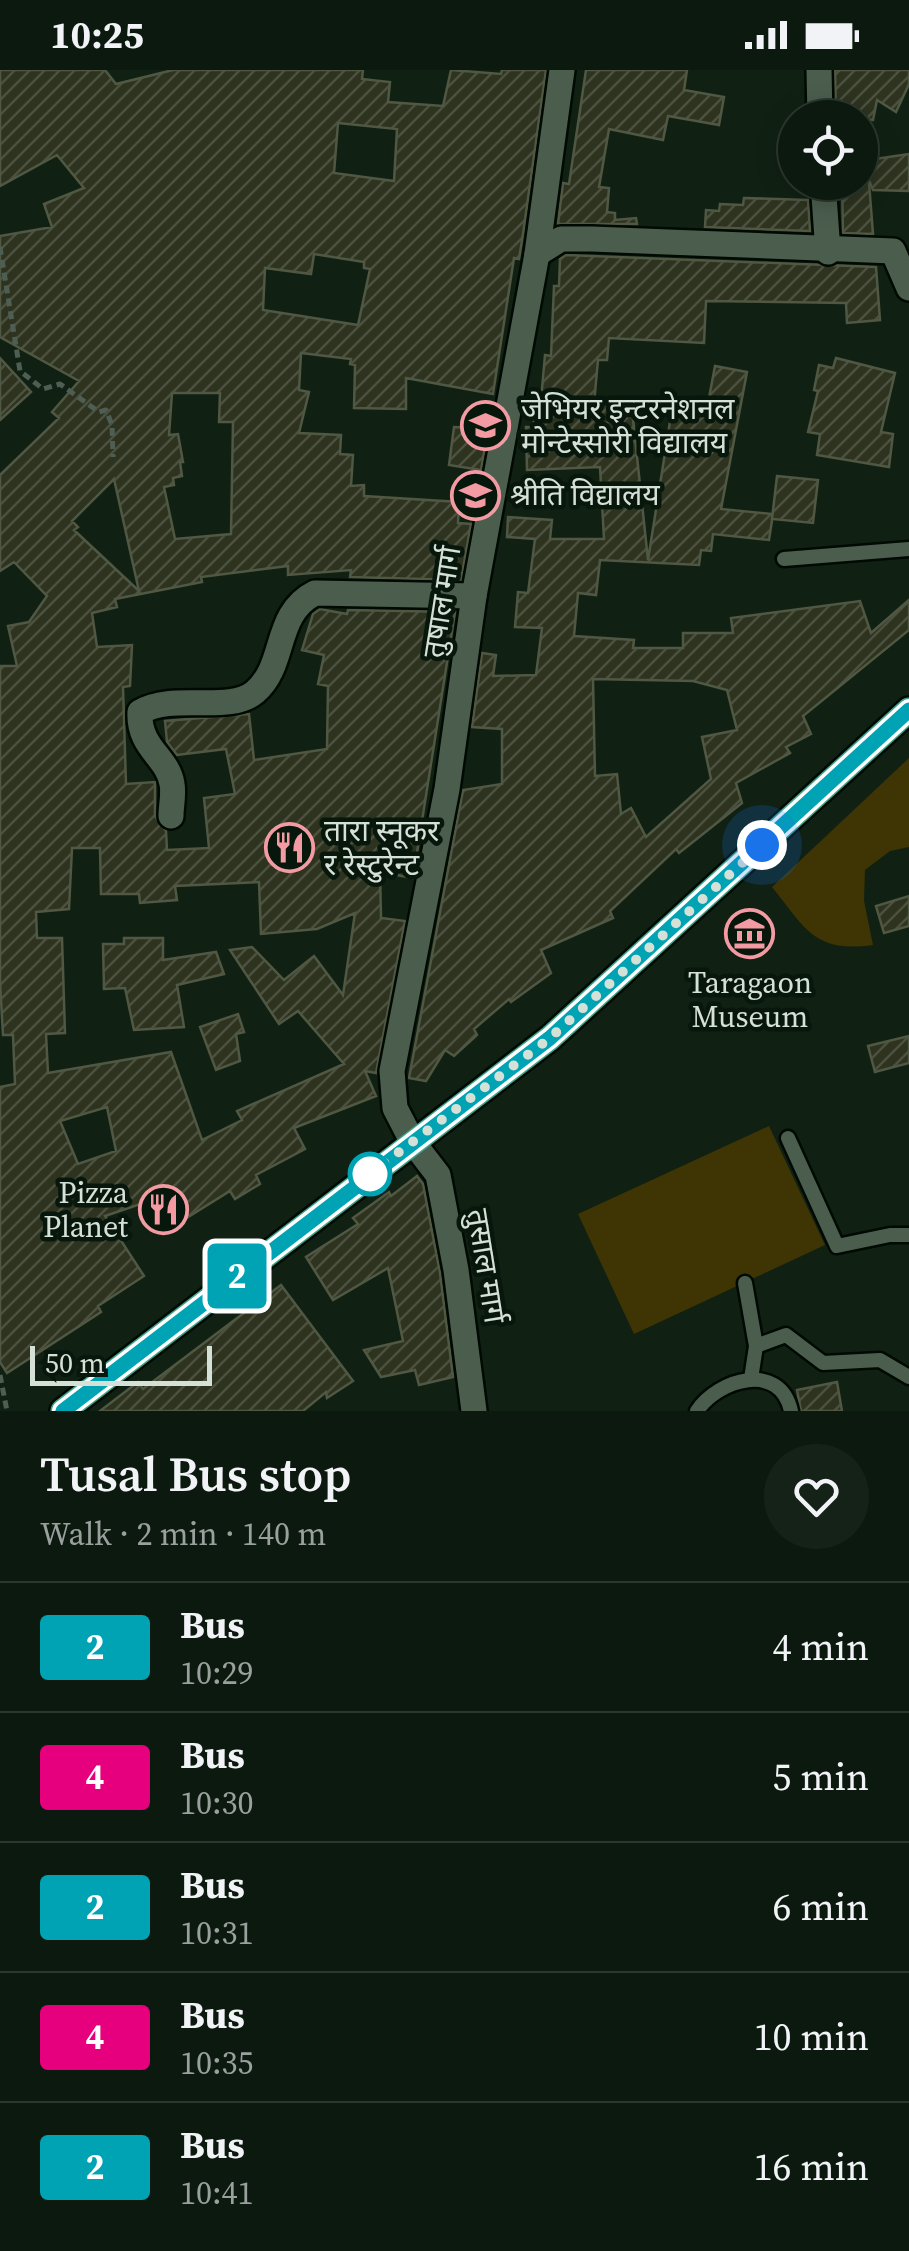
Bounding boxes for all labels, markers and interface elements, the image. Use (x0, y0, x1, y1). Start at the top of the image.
text: 10:25 (50, 9, 144, 61)
map controls (778, 100, 878, 200)
button: locate (778, 100, 878, 200)
place label: जेभियर इन्टरनेशनल मोन्टेस्सोरी विद्यालय (521, 388, 735, 463)
school or university icon: जेभियर इन्टरनेशनल मोन्टेस्सोरी विद्यालय (460, 400, 512, 452)
school or university icon: श्रीति विद्यालय (449, 469, 501, 521)
place label: श्रीति विद्यालय (510, 474, 660, 515)
street label: तुषाल मार्ग (412, 542, 471, 661)
place label: तारा स्नूकर र रेस्टुरेन्ट (324, 810, 440, 885)
your location (737, 820, 787, 870)
restaurant icon: तारा स्नूकर र रेस्टुरेन्ट (263, 822, 315, 874)
museum icon: Taragaon Museum (724, 908, 776, 960)
place label: Taragaon Museum (688, 962, 812, 1037)
unlabelled marker (349, 1153, 391, 1195)
place label: Pizza Planet (43, 1172, 129, 1247)
restaurant icon: Pizza Planet (137, 1184, 189, 1236)
street label: तुसाल मार्ग (457, 1206, 516, 1327)
line badge: 2 (204, 1244, 270, 1308)
text: 2 (228, 1252, 246, 1300)
scale bar (30, 1341, 212, 1386)
text: 50 m (45, 1344, 105, 1382)
text: Tusal Bus stop (40, 1441, 351, 1507)
button: heart (764, 1444, 869, 1549)
text: Walk · 2 min · 140 m (40, 1512, 326, 1556)
text: Bus (180, 1599, 245, 1651)
text: 4 min (773, 1621, 869, 1673)
text: 2 (86, 1623, 104, 1671)
text: 10:29 (180, 1651, 254, 1695)
text: Bus (180, 1729, 245, 1781)
text: 5 min (773, 1751, 869, 1803)
text: 4 (86, 1753, 104, 1801)
text: 10:30 (180, 1781, 254, 1825)
text: Bus (180, 1859, 245, 1911)
text: 6 min (773, 1881, 869, 1933)
text: 2 (86, 1883, 104, 1931)
text: 10:31 (180, 1911, 254, 1955)
text: Bus (180, 1989, 245, 2041)
text: 10 min (754, 2011, 869, 2063)
text: 4 (86, 2013, 104, 2061)
text: 10:35 (180, 2041, 254, 2085)
text: Bus (180, 2119, 245, 2171)
text: 16 min (754, 2141, 869, 2193)
text: 2 (86, 2143, 104, 2191)
text: 10:41 (180, 2171, 254, 2215)

